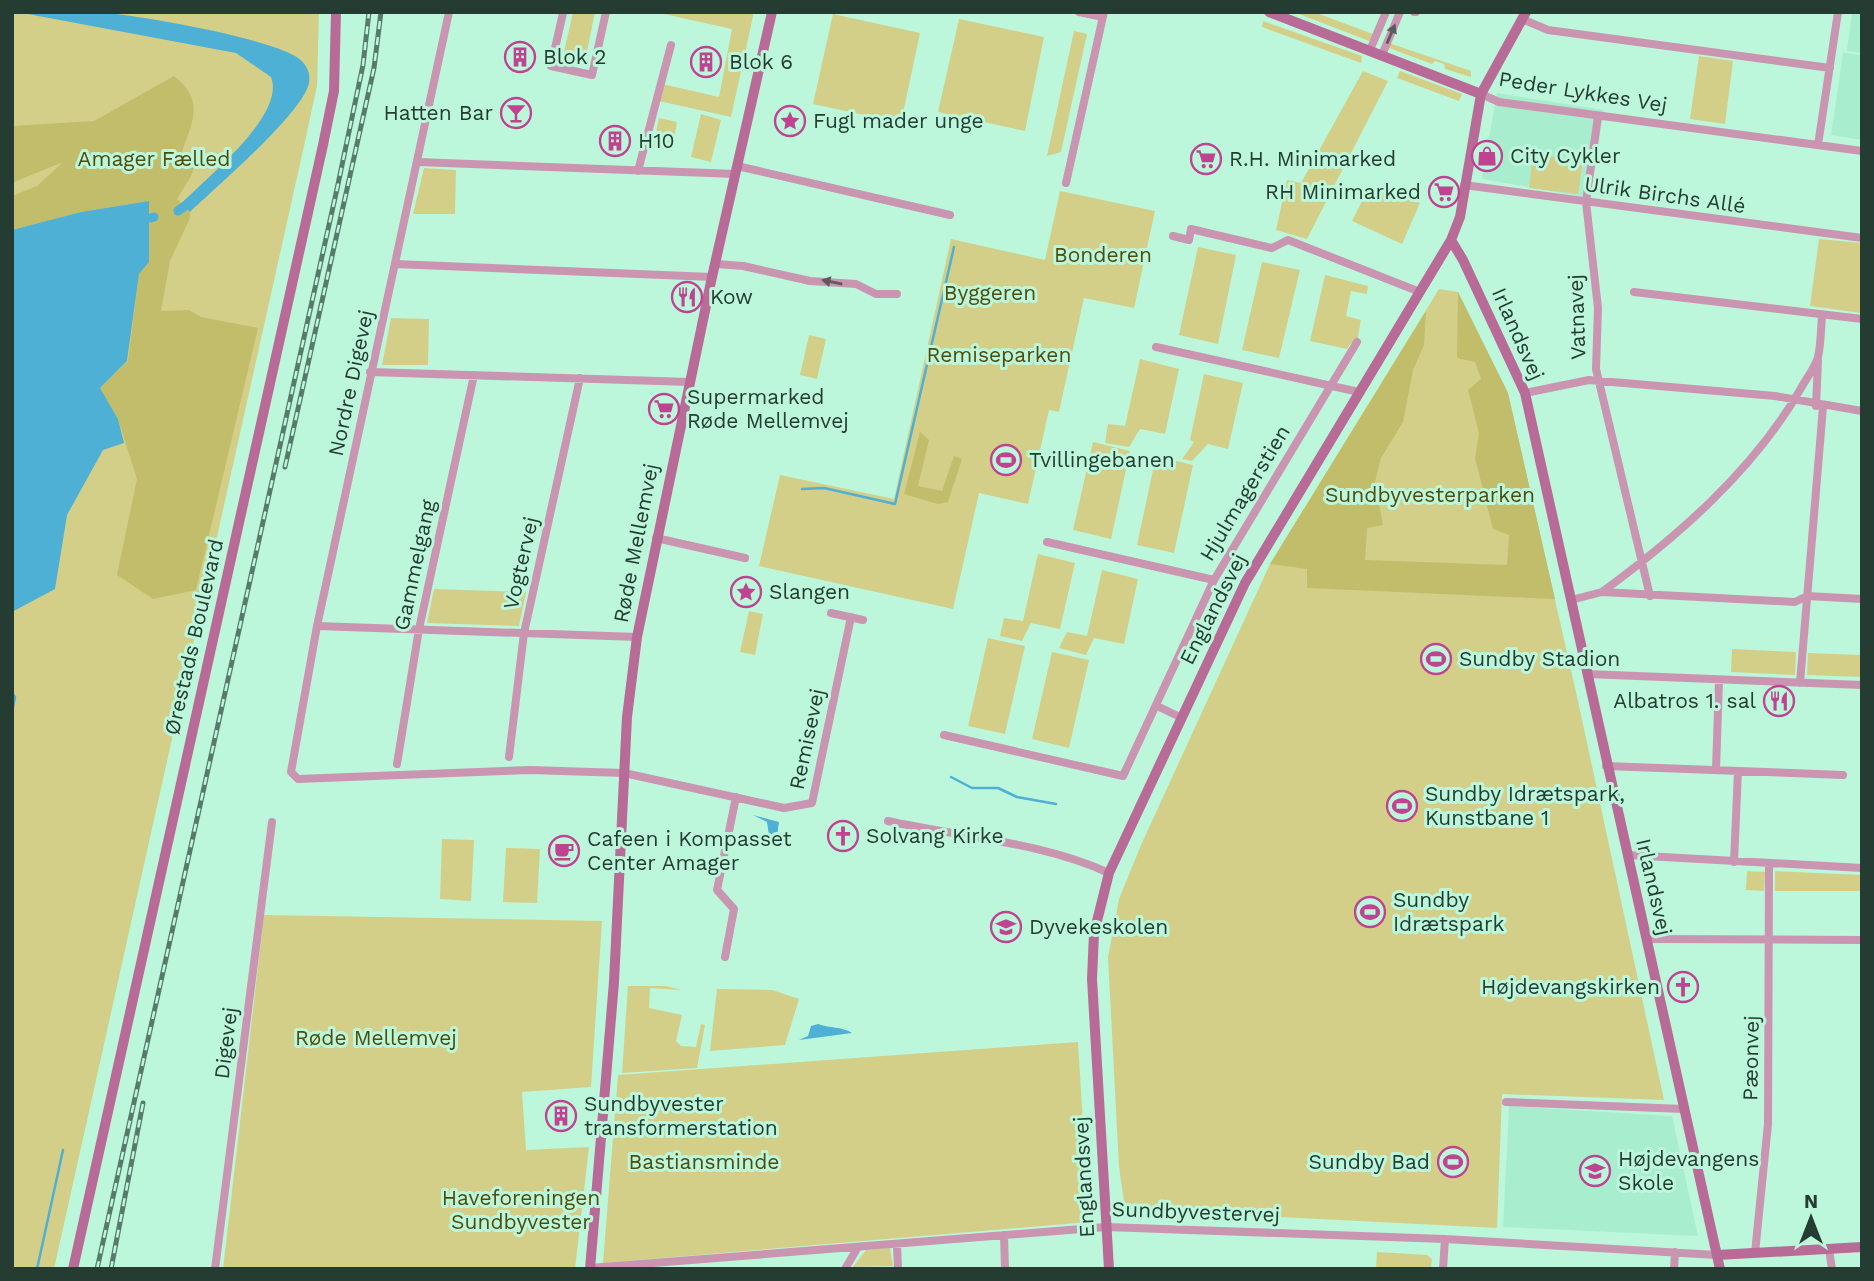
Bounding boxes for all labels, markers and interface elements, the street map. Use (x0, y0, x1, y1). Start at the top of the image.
one-way arrow (1386, 23, 1397, 44)
building icon: Blok 2 (503, 40, 537, 74)
place label: Blok 2 (543, 44, 607, 69)
building icon: Blok 6 (689, 45, 723, 79)
place label: Blok 6 (729, 49, 793, 74)
street label: Peder Lykkes Vej (1497, 66, 1669, 117)
bar icon: Hatten Bar (499, 96, 533, 130)
place label: Hatten Bar (384, 100, 493, 125)
place icon: Fugl mader unge (773, 104, 807, 138)
place label: Fugl mader unge (813, 108, 984, 133)
building icon: H10 (598, 124, 632, 158)
place label: H10 (638, 128, 675, 153)
shop icon: City Cykler (1470, 139, 1504, 173)
supermarket icon: R.H. Minimarked (1189, 142, 1223, 176)
place label: City Cykler (1510, 143, 1621, 168)
park label: Amager Fælled (78, 146, 230, 171)
place label: R.H. Minimarked (1229, 146, 1396, 171)
street label: Ulrik Birchs Allé (1583, 171, 1747, 218)
supermarket icon: RH Minimarked (1427, 175, 1461, 209)
place label: RH Minimarked (1265, 179, 1421, 204)
park label: Bonderen (1054, 242, 1152, 267)
street label: Vatnavej (1563, 274, 1590, 360)
one-way arrow (821, 277, 843, 288)
restaurant icon: Kow (670, 280, 704, 314)
park label: Byggeren (944, 280, 1036, 305)
place label: Kow (710, 284, 753, 309)
street label: Irlandsvej (1487, 284, 1550, 384)
street label: Nordre Digevej (323, 307, 378, 458)
park label: Remiseparken (927, 342, 1071, 367)
place label: Supermarked Røde Mellemvej (687, 384, 849, 433)
supermarket icon: Supermarked Røde Mellemvej (647, 392, 681, 426)
street label: Hjulmagerstien (1194, 420, 1295, 565)
sports icon: Tvillingebanen (989, 443, 1023, 477)
place label: Tvillingebanen (1029, 447, 1175, 472)
street label: Røde Mellemvej (608, 461, 663, 625)
park label: Sundbyvesterparken (1325, 482, 1535, 507)
street label: Gammelgang (388, 496, 441, 632)
street label: Vogtervej (498, 514, 543, 612)
street label: Ørestads Boulevard (159, 536, 228, 737)
street label: Englandsvej (1174, 549, 1251, 669)
place icon: Slangen (729, 575, 763, 609)
place label: Slangen (769, 579, 850, 604)
sports icon: Sundby Stadion (1419, 642, 1453, 676)
place label: Sundby Stadion (1459, 646, 1620, 671)
restaurant icon: Albatros 1. sal (1762, 684, 1796, 718)
street label: Remisevej (784, 686, 829, 792)
place label: Albatros 1. sal (1613, 688, 1757, 713)
place label: Sundby Idrætspark, Kunstbane 1 (1425, 781, 1625, 830)
sports icon: Sundby Idrætspark, Kunstbane 1 (1385, 789, 1419, 823)
church icon: Solvang Kirke (826, 819, 860, 853)
place label: Solvang Kirke (866, 823, 1004, 848)
place label: Cafeen i Kompasset Center Amager (587, 826, 792, 875)
cafe icon: Cafeen i Kompasset Center Amager (547, 834, 581, 868)
street label: Irlandsvej (1631, 836, 1678, 938)
place label: Sundby Idrætspark (1393, 887, 1504, 936)
sports icon: Sundby Idrætspark (1353, 895, 1387, 929)
school or university icon: Dyvekeskolen (989, 910, 1023, 944)
place label: Dyvekeskolen (1029, 914, 1168, 939)
church icon: Højdevangskirken (1666, 970, 1700, 1004)
place label: Højdevangskirken (1481, 974, 1660, 999)
street label: Digevej (209, 1006, 242, 1080)
street label: Pæonvej (1737, 1015, 1764, 1101)
park label: Røde Mellemvej (295, 1025, 457, 1050)
place label: Sundbyvester transformerstation (584, 1091, 778, 1140)
building icon: Sundbyvester transformerstation (544, 1099, 578, 1133)
street label: Englandsvej (1068, 1116, 1099, 1238)
sports icon: Sundby Bad (1436, 1145, 1470, 1179)
place label: Højdevangens Skole (1618, 1146, 1759, 1195)
park label: Bastiansminde (629, 1149, 779, 1174)
place label: Sundby Bad (1308, 1149, 1430, 1174)
school or university icon: Højdevangens Skole (1578, 1154, 1612, 1188)
north arrow (1776, 1183, 1846, 1253)
park label: Haveforeningen Sundbyvester (442, 1185, 600, 1234)
text: N (1804, 1190, 1818, 1213)
street label: Sundbyvestervej (1111, 1196, 1281, 1227)

